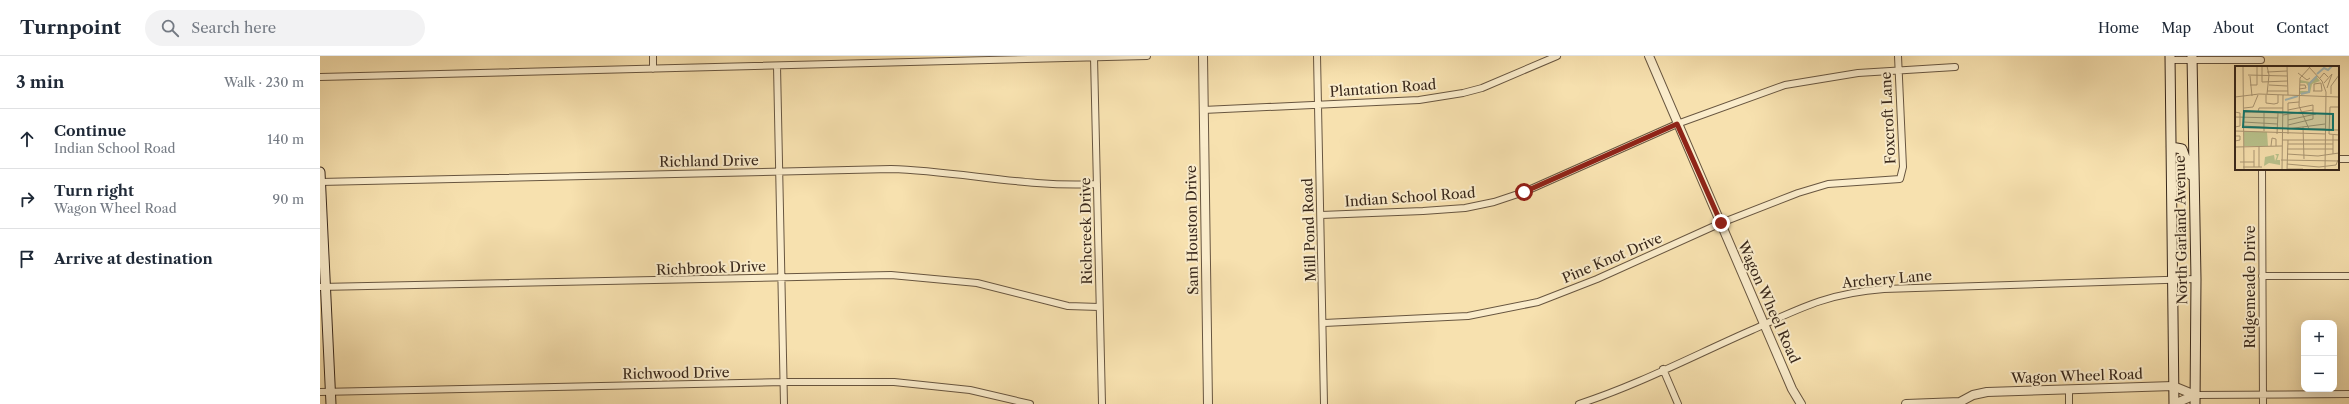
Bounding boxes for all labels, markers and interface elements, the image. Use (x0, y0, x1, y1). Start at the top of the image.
search box (145, 10, 425, 46)
text: Turnpoint (20, 16, 121, 39)
icon: search (159, 17, 181, 39)
text: Search here (191, 18, 276, 37)
text: Home (2098, 19, 2139, 37)
text: Map (2161, 19, 2191, 37)
text: About (2213, 19, 2254, 37)
text: Contact (2276, 19, 2329, 37)
inset map (2235, 66, 2339, 170)
street label: Foxcroft Lane (1877, 71, 1899, 165)
text: 3 min (16, 72, 65, 92)
text: Walk · 230 m (224, 74, 304, 90)
street label: Plantation Road (1329, 75, 1437, 101)
text: Continue (54, 121, 126, 140)
icon: ahead (16, 128, 38, 150)
text: 140 m (267, 131, 304, 147)
text: Indian School Road (54, 140, 176, 156)
street label: Richland Drive (659, 151, 759, 171)
street label: North Garland Avenue (2171, 155, 2191, 305)
street label: Sam Houston Drive (1182, 165, 1202, 295)
street label: Richcreek Drive (1076, 177, 1096, 285)
street label: Mill Pond Road (1298, 177, 1320, 282)
text: Turn right (54, 181, 134, 200)
street label: Indian School Road (1344, 183, 1476, 211)
route start (1515, 183, 1533, 201)
icon: right (16, 188, 38, 210)
text: 90 m (273, 191, 304, 207)
text: Wagon Wheel Road (54, 200, 177, 216)
route end (1712, 214, 1730, 232)
street label: Ridgemeade Drive (2241, 225, 2259, 348)
street label: Pine Knot Drive (1559, 229, 1665, 287)
street label: Wagon Wheel Road (1734, 237, 1804, 366)
icon: arrive (16, 248, 38, 270)
text: Arrive at destination (54, 249, 213, 268)
street label: Richbrook Drive (656, 257, 766, 279)
street label: Archery Lane (1840, 266, 1933, 292)
map controls (2301, 320, 2337, 392)
button: + (2301, 320, 2337, 356)
button: − (2301, 356, 2337, 392)
street label: Richwood Drive (622, 363, 730, 383)
street label: Wagon Wheel Road (2010, 365, 2144, 387)

